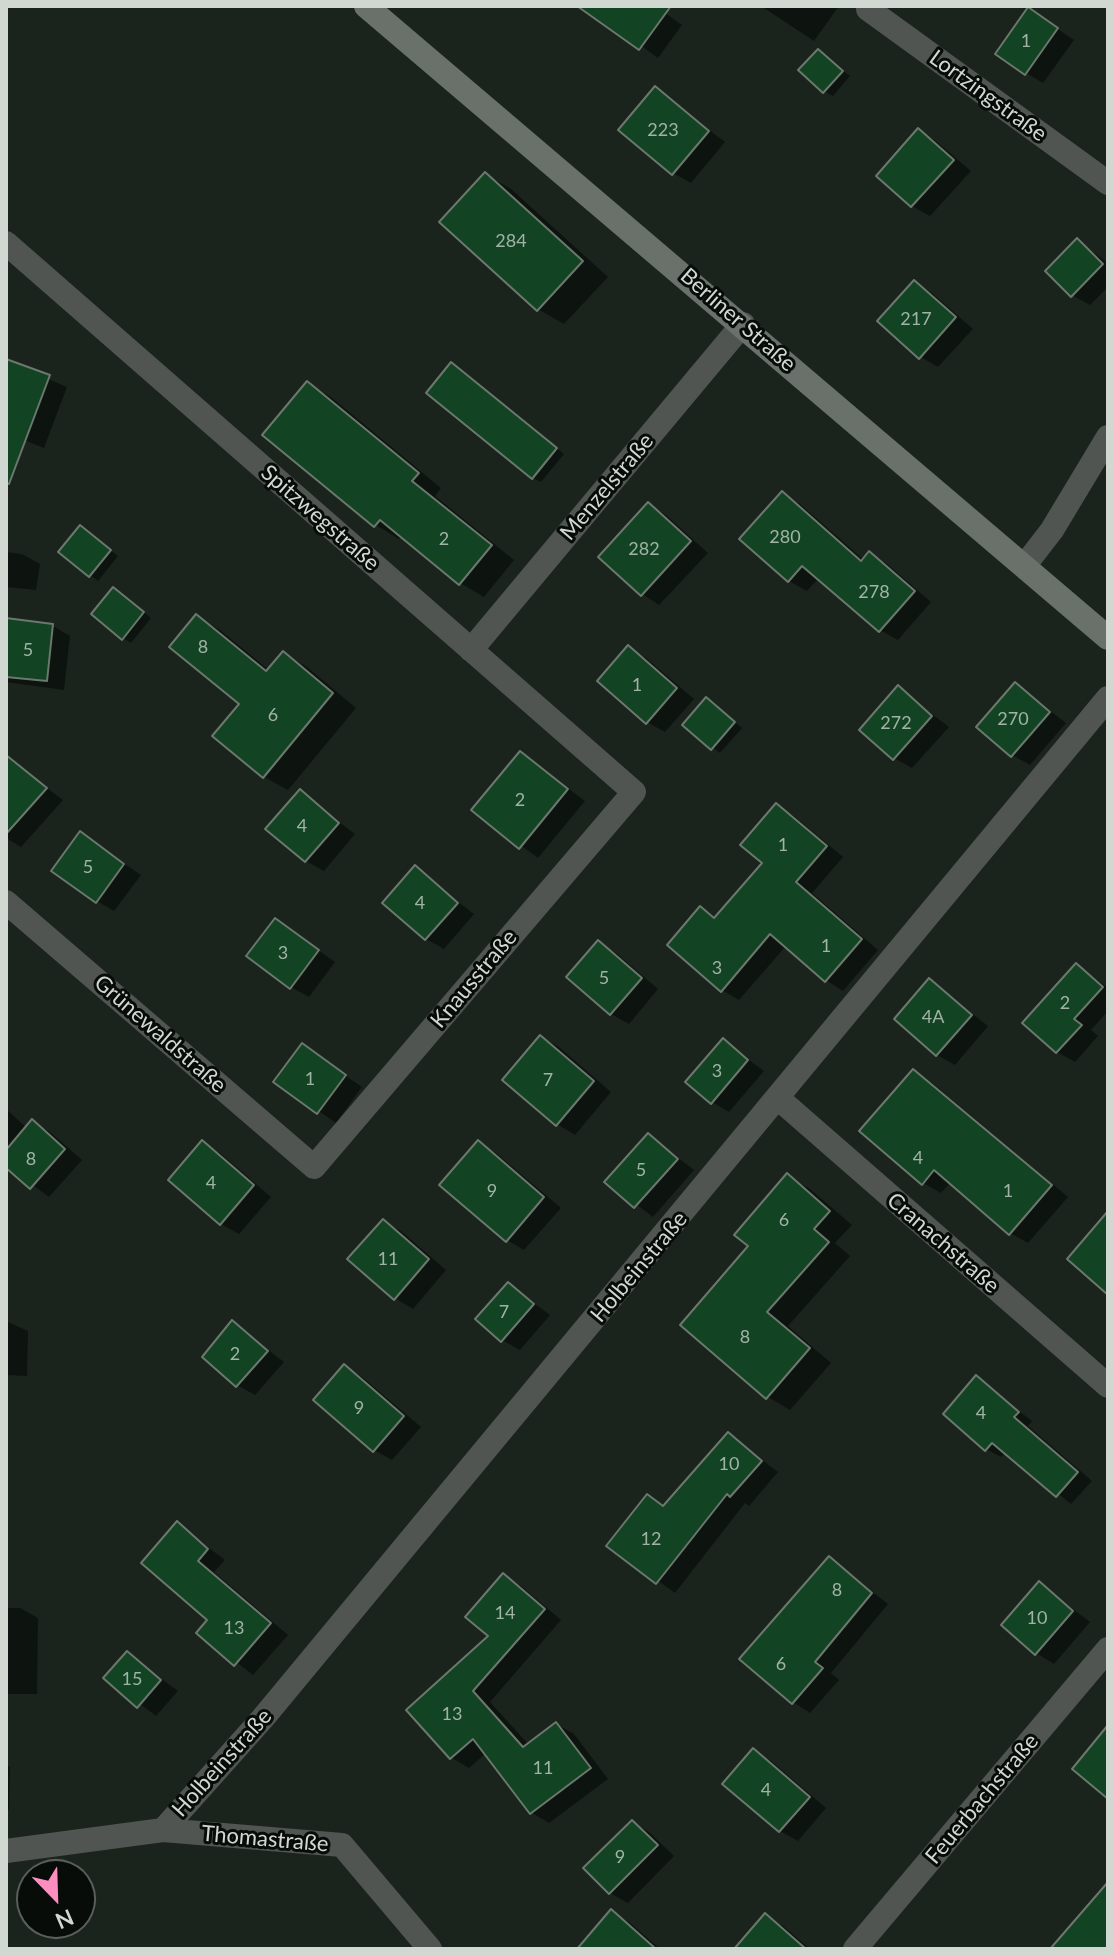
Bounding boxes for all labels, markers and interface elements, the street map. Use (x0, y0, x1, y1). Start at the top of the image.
house number: 1 (1021, 30, 1031, 52)
street label: Lortzingstraße (924, 45, 1052, 147)
house number: 223 (647, 119, 679, 141)
house number: 284 (495, 230, 527, 252)
street label: Berliner Straße (675, 263, 801, 377)
house number: 217 (900, 308, 932, 330)
street label: Menzelstraße (555, 428, 659, 546)
street label: Spitzwegstraße (256, 460, 384, 576)
house number: 280 (769, 526, 801, 548)
house number: 2 (439, 528, 449, 550)
house number: 282 (628, 538, 660, 560)
house number: 278 (858, 581, 890, 603)
house number: 8 (198, 636, 208, 658)
house number: 5 (23, 639, 33, 661)
house number: 1 (632, 674, 642, 696)
house number: 6 (268, 704, 278, 726)
house number: 270 (997, 708, 1029, 730)
house number: 272 (880, 712, 912, 734)
house number: 2 (515, 789, 525, 811)
house number: 4 (297, 815, 307, 837)
house number: 1 (778, 834, 788, 856)
house number: 5 (83, 856, 93, 878)
house number: 4 (415, 892, 425, 914)
street label: Knausstraße (425, 925, 523, 1033)
house number: 1 (821, 935, 831, 957)
house number: 3 (278, 942, 288, 964)
house number: 3 (712, 957, 722, 979)
house number: 5 (599, 967, 609, 989)
street label: Grünewaldstraße (89, 970, 231, 1098)
house number: 2 (1060, 992, 1070, 1014)
house number: 4A (922, 1006, 944, 1028)
house number: 3 (712, 1060, 722, 1082)
house number: 1 (305, 1068, 315, 1090)
house number: 7 (543, 1069, 553, 1091)
house number: 4 (913, 1147, 923, 1169)
house number: 8 (26, 1148, 36, 1170)
house number: 5 (636, 1159, 646, 1181)
house number: 4 (206, 1172, 216, 1194)
house number: 9 (487, 1180, 497, 1202)
house number: 1 (1003, 1180, 1013, 1202)
street label: Cranachstraße (882, 1187, 1004, 1299)
street label: Holbeinstraße (585, 1206, 693, 1328)
house number: 6 (779, 1209, 789, 1231)
house number: 11 (378, 1248, 398, 1270)
house number: 7 (499, 1301, 509, 1323)
house number: 8 (740, 1326, 750, 1348)
house number: 2 (230, 1343, 240, 1365)
house number: 9 (354, 1397, 364, 1419)
house number: 4 (976, 1402, 986, 1424)
house number: 10 (719, 1453, 739, 1475)
house number: 12 (641, 1528, 661, 1550)
house number: 8 (832, 1579, 842, 1601)
house number: 14 (495, 1602, 515, 1624)
house number: 10 (1027, 1607, 1047, 1629)
house number: 13 (224, 1617, 244, 1639)
house number: 6 (776, 1653, 786, 1675)
house number: 15 (122, 1668, 142, 1690)
house number: 13 (442, 1703, 462, 1725)
street label: Holbeinstraße (167, 1704, 277, 1822)
street label: Feuerbachstraße (920, 1729, 1044, 1869)
house number: 11 (533, 1757, 553, 1779)
house number: 4 (761, 1779, 771, 1801)
street label: Thomastraße (201, 1820, 329, 1858)
house number: 9 (615, 1846, 625, 1868)
north arrow (16, 1859, 96, 1939)
text: N (52, 1904, 78, 1935)

